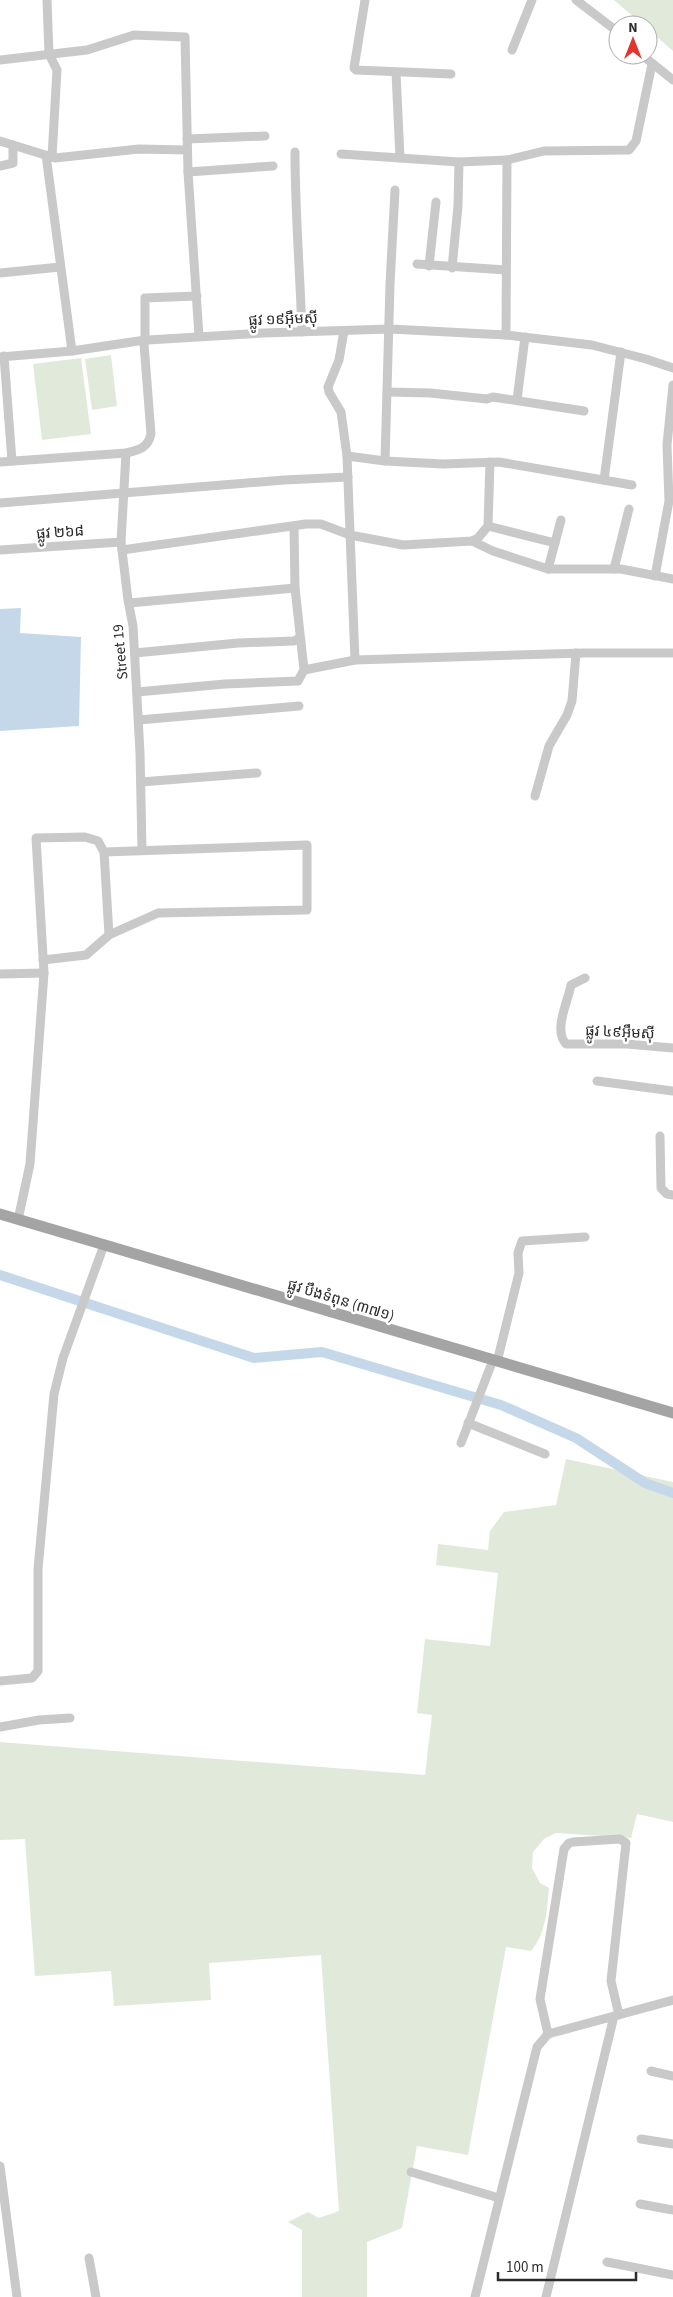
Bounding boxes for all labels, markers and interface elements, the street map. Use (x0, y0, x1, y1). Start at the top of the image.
north arrow (608, 15, 658, 65)
text: N (628, 18, 638, 38)
street label: ផ្លូវ ១៩អ៊ឹមស៊ី (248, 308, 318, 334)
street label: ផ្លូវ ២៦៨ (35, 520, 85, 547)
street label: Street 19 (108, 623, 133, 681)
street label: ផ្លូវ ៤៩អ៊ឹមស៊ី (585, 1020, 655, 1047)
street label: ផ្លូវ បឹងទំពុន (៣៧១) (284, 1274, 397, 1329)
scale bar (498, 2250, 636, 2282)
text: 100 m (506, 2257, 544, 2278)

